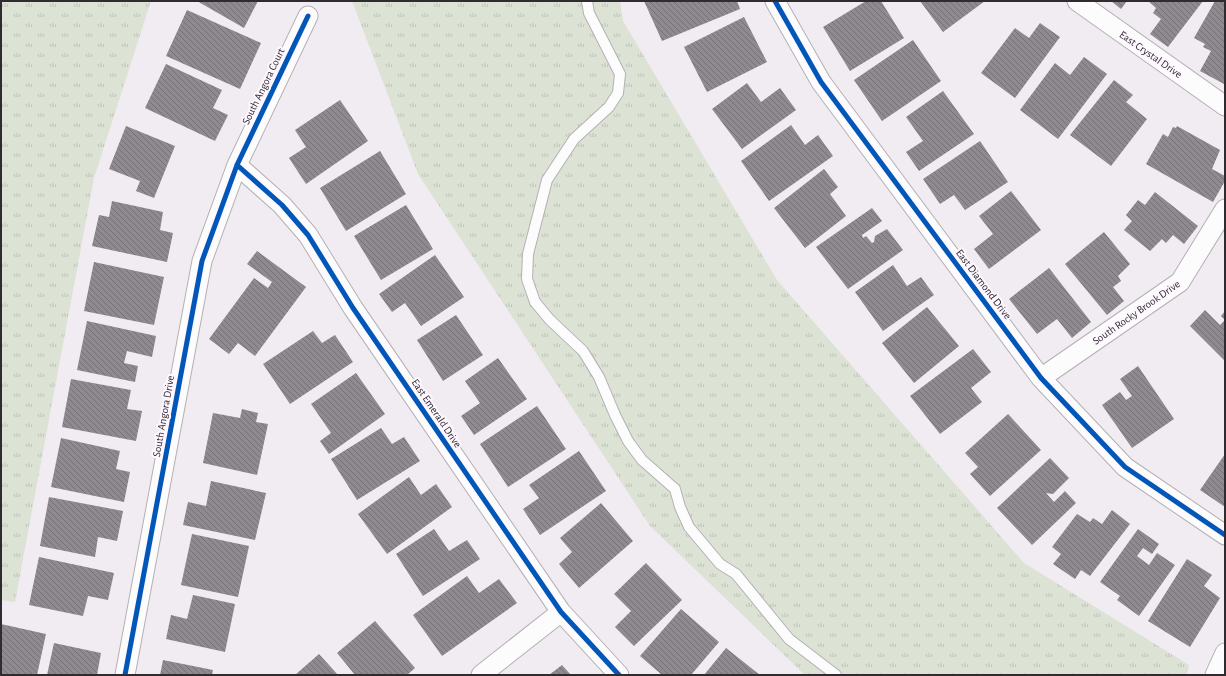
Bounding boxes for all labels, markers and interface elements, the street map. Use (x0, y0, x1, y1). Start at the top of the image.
street label: East Crystal Drive (1117, 29, 1184, 80)
street label: South Angora Court (240, 46, 287, 126)
street label: East Diamond Drive (954, 247, 1013, 321)
street label: South Rocky Brook Drive (1091, 278, 1182, 347)
street label: South Angora Drive (151, 374, 176, 458)
street label: East Emerald Drive (410, 377, 464, 450)

